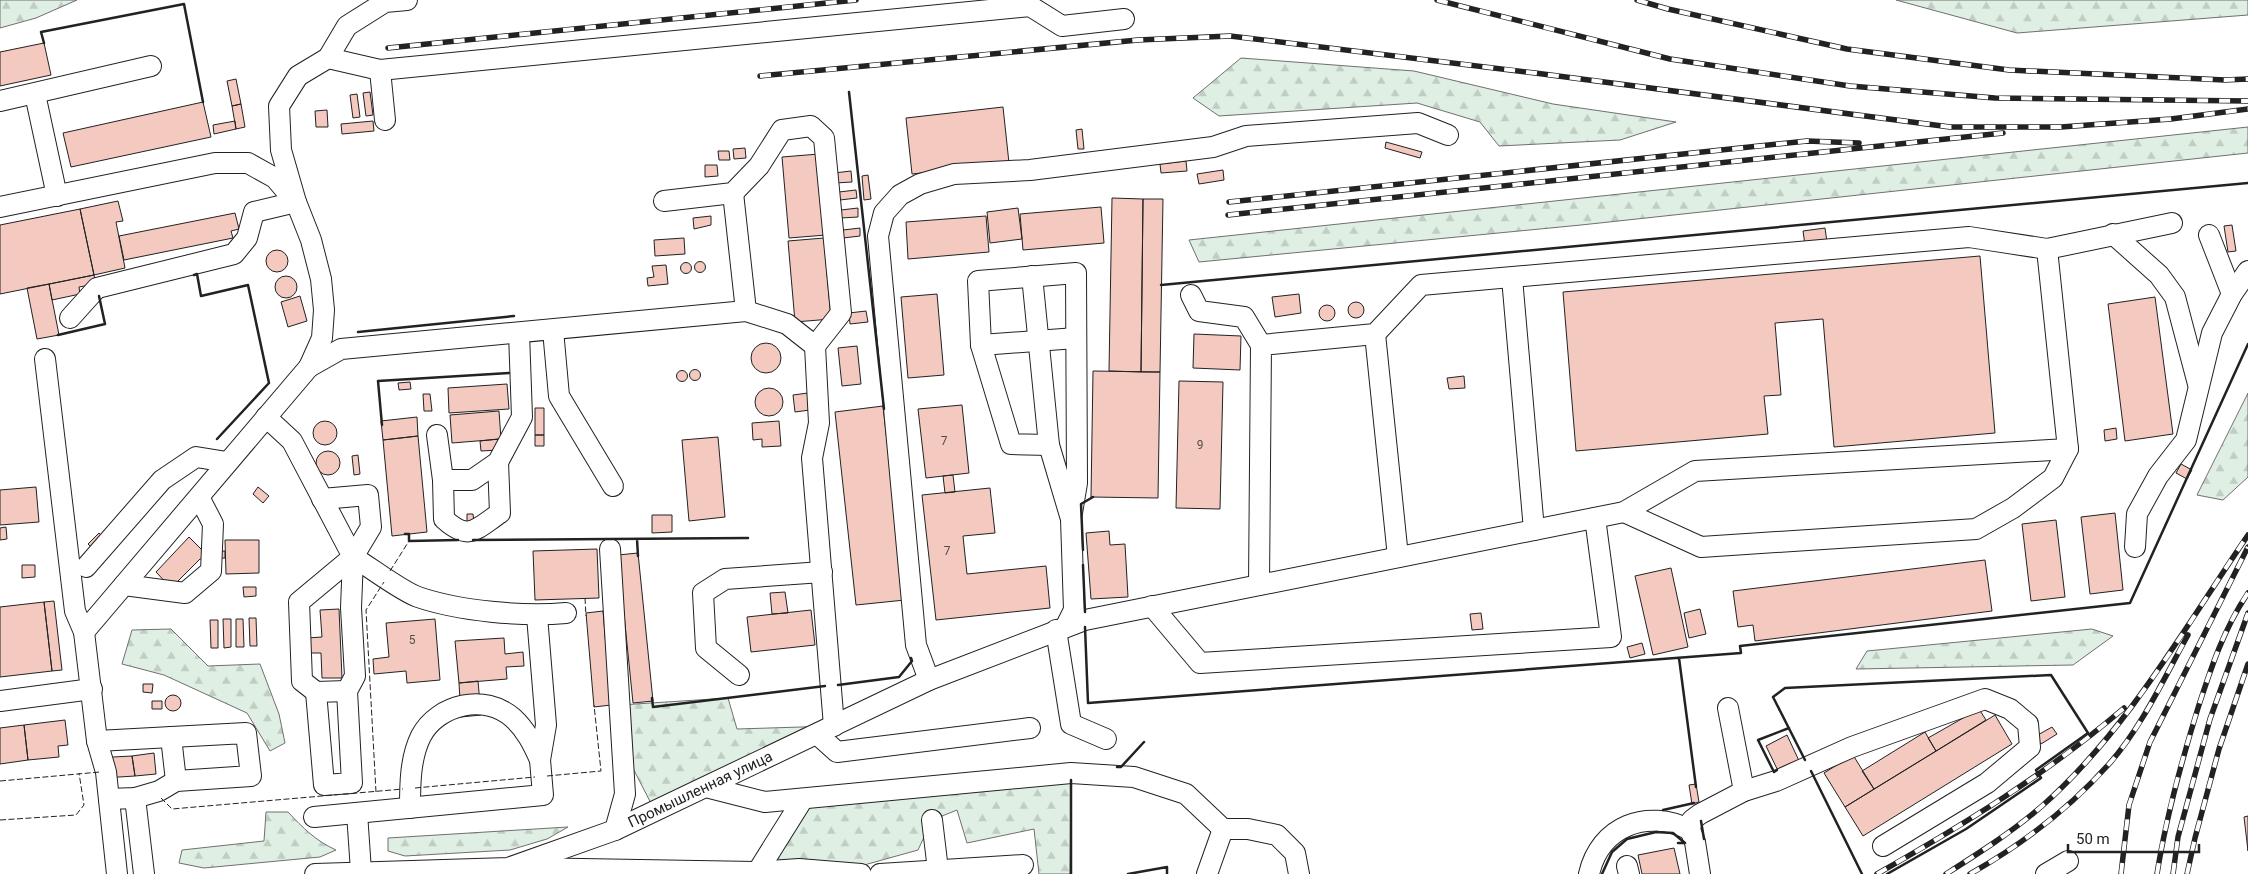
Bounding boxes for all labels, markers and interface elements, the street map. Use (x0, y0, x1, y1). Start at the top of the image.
house number: 7 (941, 434, 948, 448)
house number: 9 (1197, 438, 1203, 452)
house number: 7 (944, 544, 951, 558)
house number: 5 (409, 633, 416, 647)
street label: Промышленная улица (625, 747, 775, 831)
scale bar (2068, 822, 2199, 854)
text: 50 m (2076, 830, 2110, 848)

